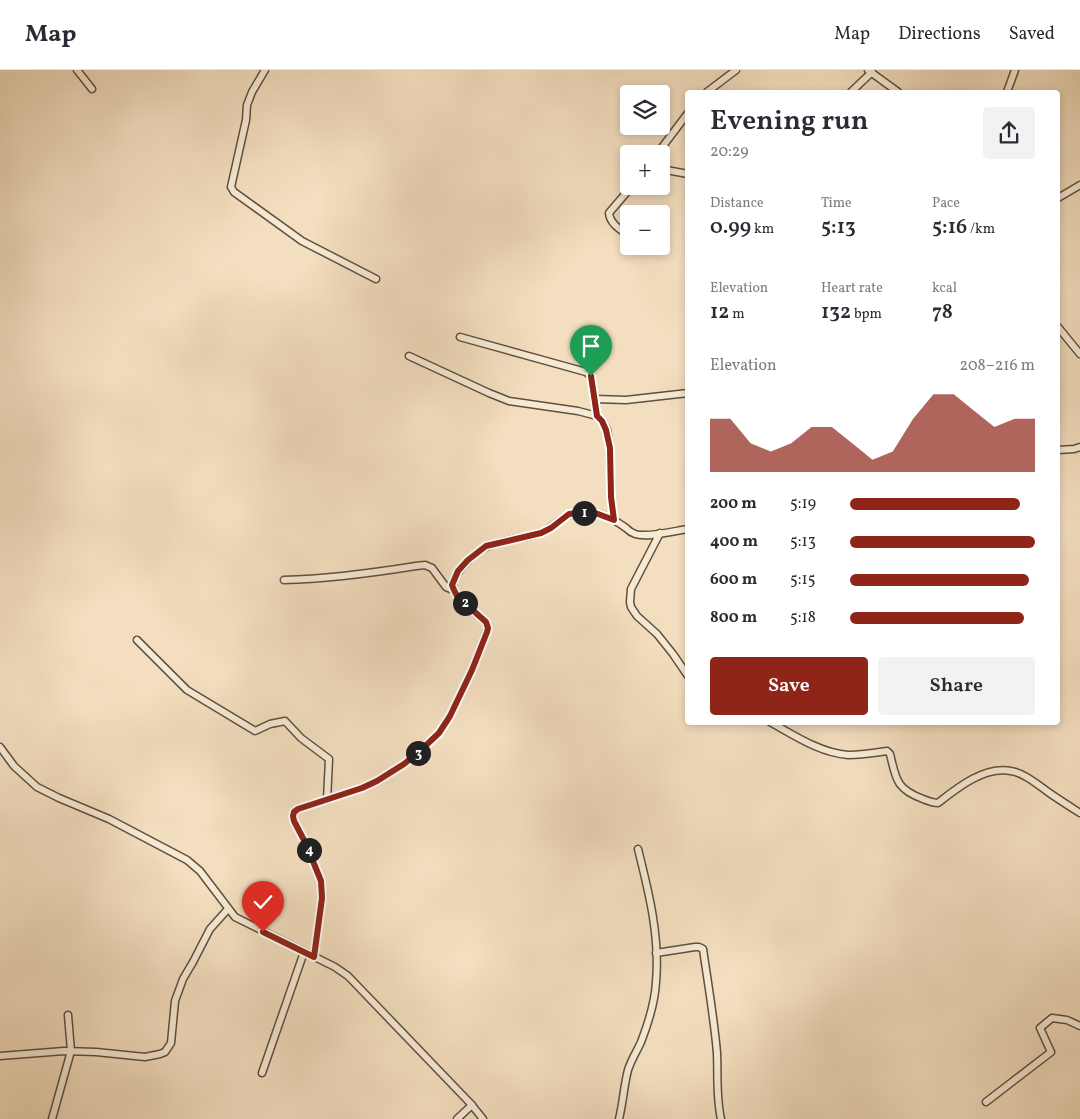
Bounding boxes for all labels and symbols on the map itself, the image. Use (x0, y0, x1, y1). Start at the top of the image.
pin (570, 325, 612, 376)
pin: 1 (572, 500, 596, 526)
pin: 2 (452, 590, 478, 616)
pin: 3 (406, 740, 430, 766)
pin: 4 (296, 838, 322, 862)
pin (242, 881, 284, 932)

